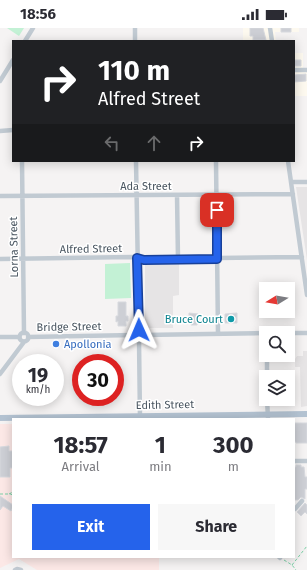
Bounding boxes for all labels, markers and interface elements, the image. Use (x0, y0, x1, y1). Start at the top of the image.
text: 18:56 (20, 5, 56, 23)
text: 110 m (98, 54, 170, 87)
icon: right (32, 56, 84, 108)
text: Alfred Street (98, 88, 200, 110)
icon: left (101, 132, 123, 154)
icon: ahead (143, 132, 165, 154)
icon: right (185, 132, 207, 154)
street label: Ada Street (120, 180, 172, 193)
pin (200, 193, 234, 227)
icon: arrive (206, 199, 228, 221)
street label: Lorna Street (7, 216, 21, 278)
street label: Alfred Street (60, 242, 122, 256)
north arrow (259, 282, 295, 318)
map controls (259, 282, 295, 406)
position arrow (118, 309, 160, 351)
place label: Bruce Court (165, 313, 223, 326)
marker: Bruce Court (226, 314, 236, 324)
street label: Bridge Street (36, 320, 102, 334)
button: search (259, 326, 295, 362)
place label: Apollonia (64, 338, 112, 351)
marker: Apollonia (51, 339, 61, 349)
speed limit sign: 30 (72, 354, 124, 406)
text: 19 (28, 363, 48, 387)
button: layers (259, 370, 295, 406)
text: km/h (26, 384, 50, 396)
street label: Edith Street (136, 398, 194, 412)
text: 18:57 (53, 431, 108, 459)
text: 1 (155, 431, 166, 459)
text: 300 (213, 431, 254, 459)
text: Arrival (62, 459, 100, 474)
text: min (149, 459, 172, 474)
text: m (228, 459, 239, 474)
button: Exit (32, 504, 150, 550)
button: Share (158, 504, 275, 550)

